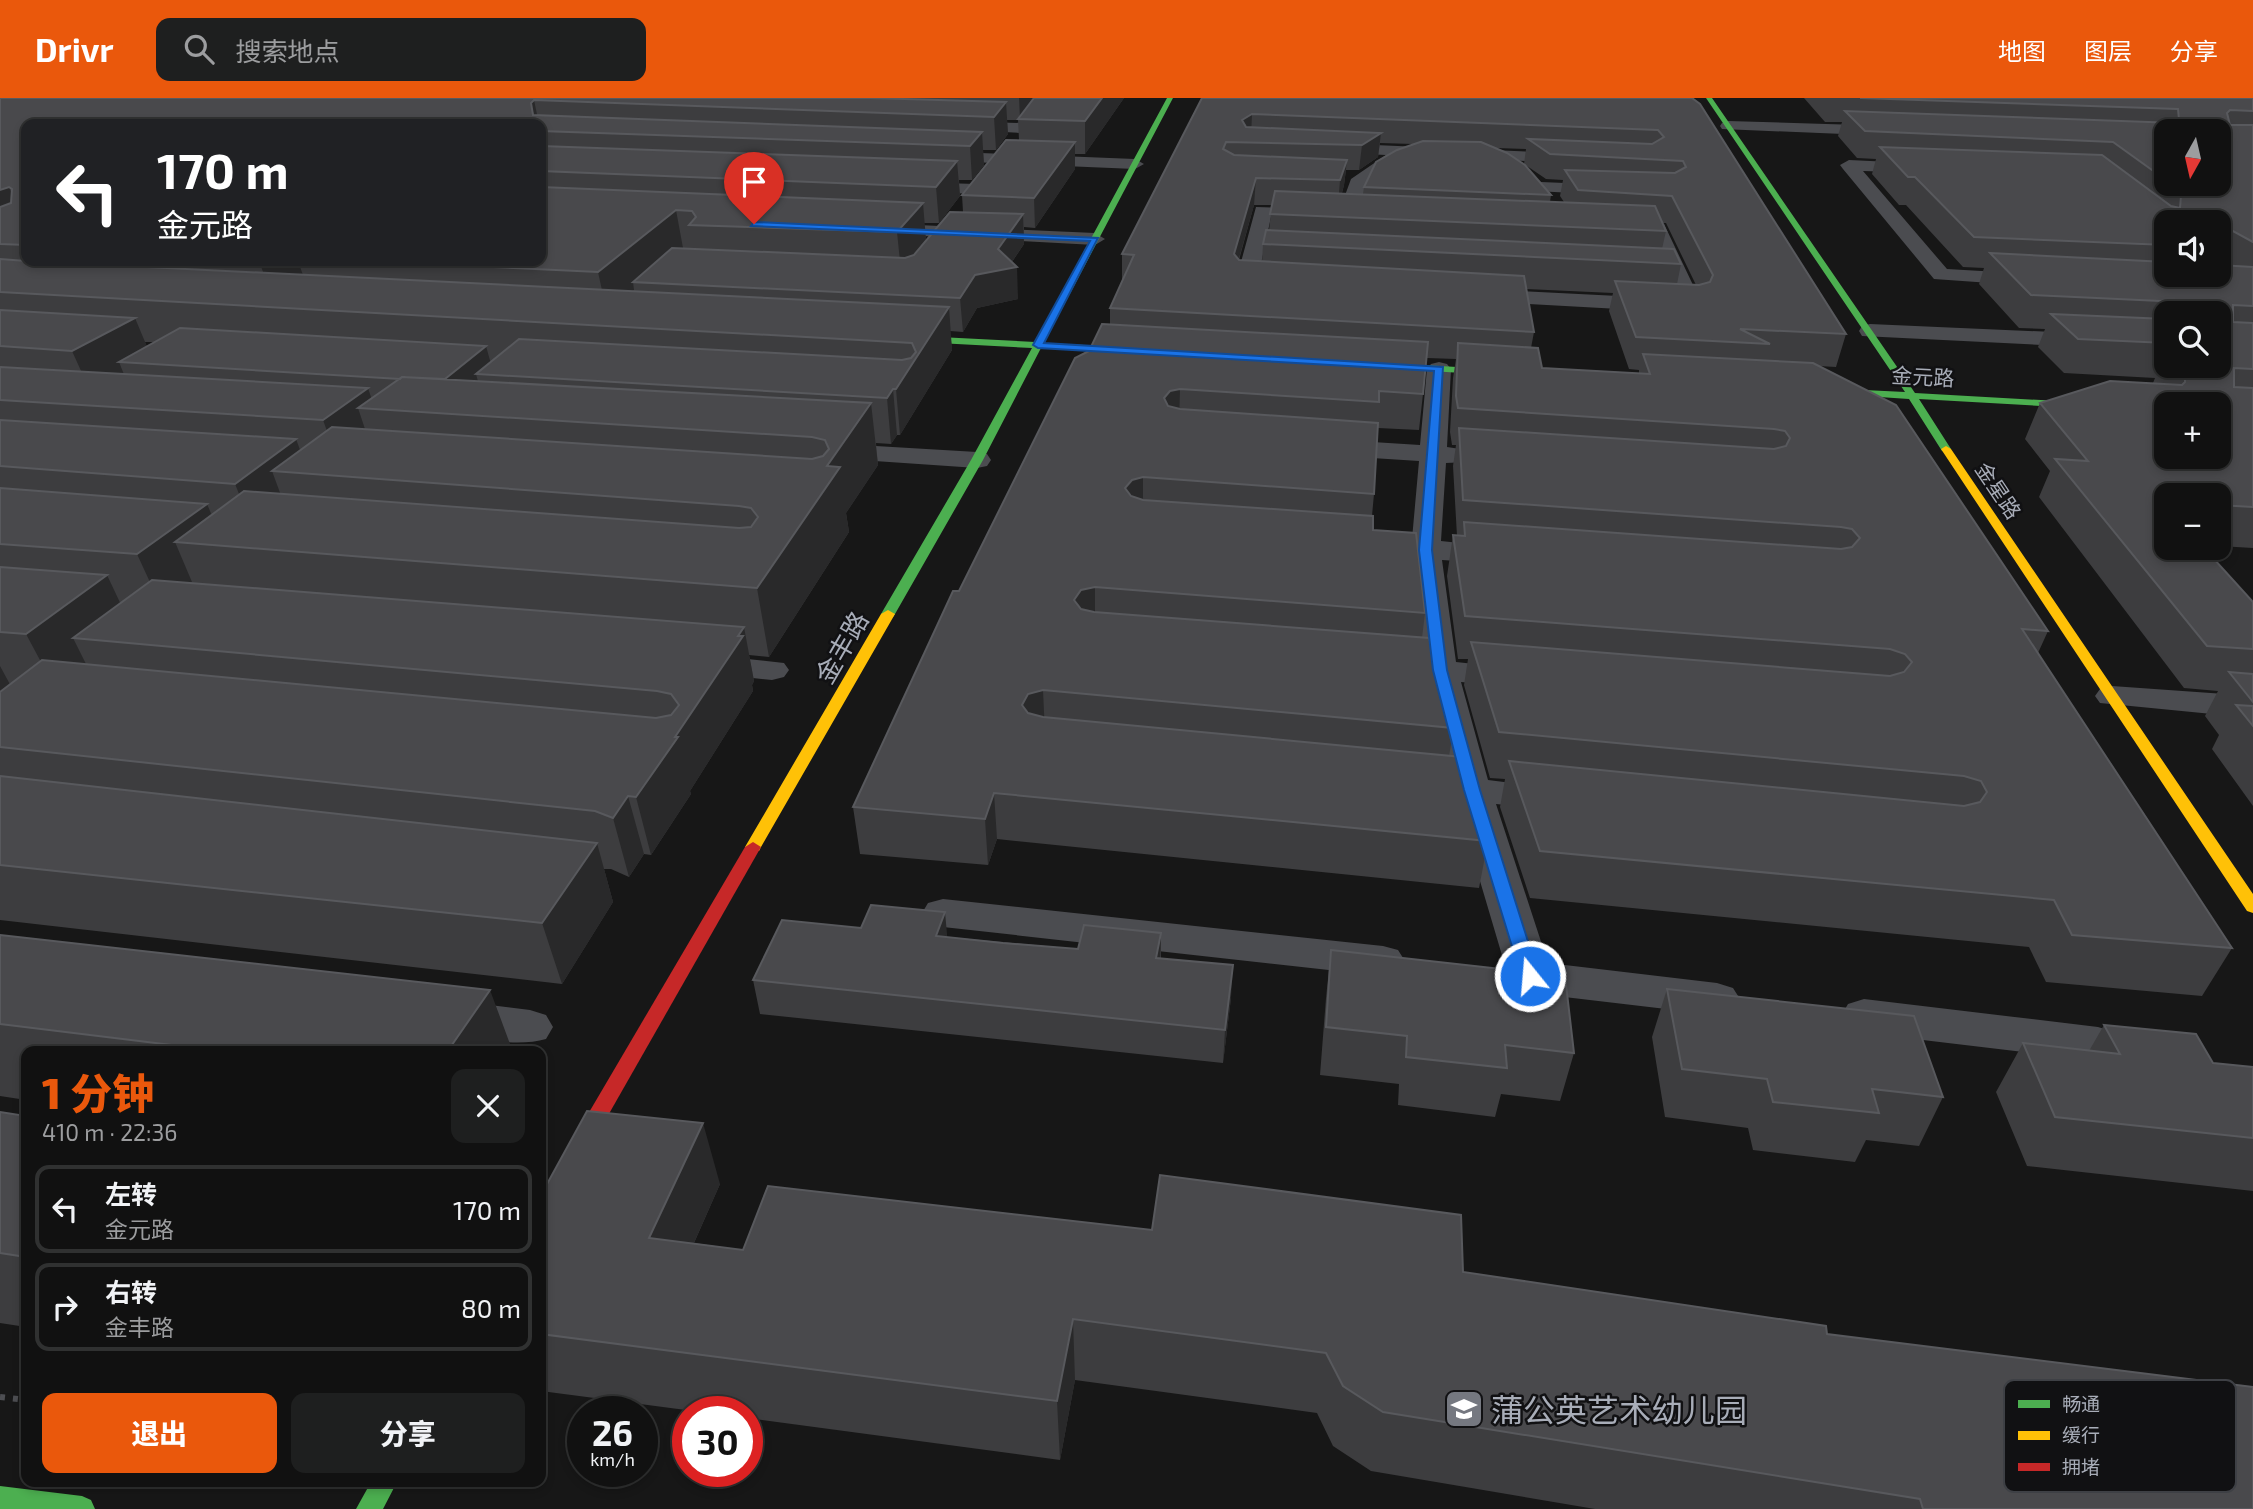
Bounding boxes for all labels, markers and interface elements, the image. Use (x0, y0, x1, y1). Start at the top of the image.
search box (156, 18, 646, 81)
text: Drivr (35, 29, 114, 69)
icon: search (180, 30, 218, 68)
text: 搜索地点 (236, 35, 340, 66)
text: 地图 (1998, 36, 2046, 65)
text: 图层 (2084, 36, 2132, 65)
text: 分享 (2170, 36, 2218, 65)
north arrow (2154, 119, 2231, 196)
map controls (2154, 119, 2231, 560)
text: 170 m (157, 140, 289, 199)
icon: left (42, 147, 133, 238)
pin (724, 152, 784, 224)
icon: arrive (735, 163, 773, 201)
text: 金元路 (157, 205, 253, 243)
button: sound (2154, 210, 2231, 287)
button: search (2154, 301, 2231, 378)
street label: 金元路 (1891, 362, 1955, 390)
button: + (2154, 392, 2231, 469)
street label: 金星路 (1971, 457, 2027, 523)
button: − (2154, 483, 2231, 560)
street label: 金丰路 (808, 605, 874, 689)
position arrow (1493, 939, 1567, 1013)
text: 1 分钟 (42, 1067, 154, 1117)
button: close (451, 1069, 525, 1143)
text: 410 m · 22:36 (42, 1118, 177, 1146)
text: 左转 (105, 1178, 157, 1209)
icon: left (46, 1190, 84, 1228)
text: 170 m (453, 1194, 521, 1225)
text: 金元路 (105, 1215, 174, 1243)
text: 右转 (105, 1276, 157, 1307)
icon: right (46, 1288, 84, 1326)
text: 80 m (461, 1292, 521, 1323)
text: 金丰路 (105, 1313, 174, 1341)
legend (2004, 1380, 2236, 1492)
school or university icon: 蒲公英艺术幼儿园 (1443, 1388, 1485, 1430)
place label: 蒲公英艺术幼儿园 (1491, 1390, 1747, 1428)
text: 畅通 (2062, 1392, 2100, 1415)
button: 退出 (42, 1393, 277, 1473)
button: 分享 (291, 1393, 525, 1473)
speed limit sign: 30 (672, 1396, 763, 1487)
text: 26 (592, 1411, 633, 1453)
text: 缓行 (2062, 1423, 2100, 1446)
text: km/h (590, 1448, 635, 1470)
text: 拥堵 (2062, 1455, 2100, 1478)

